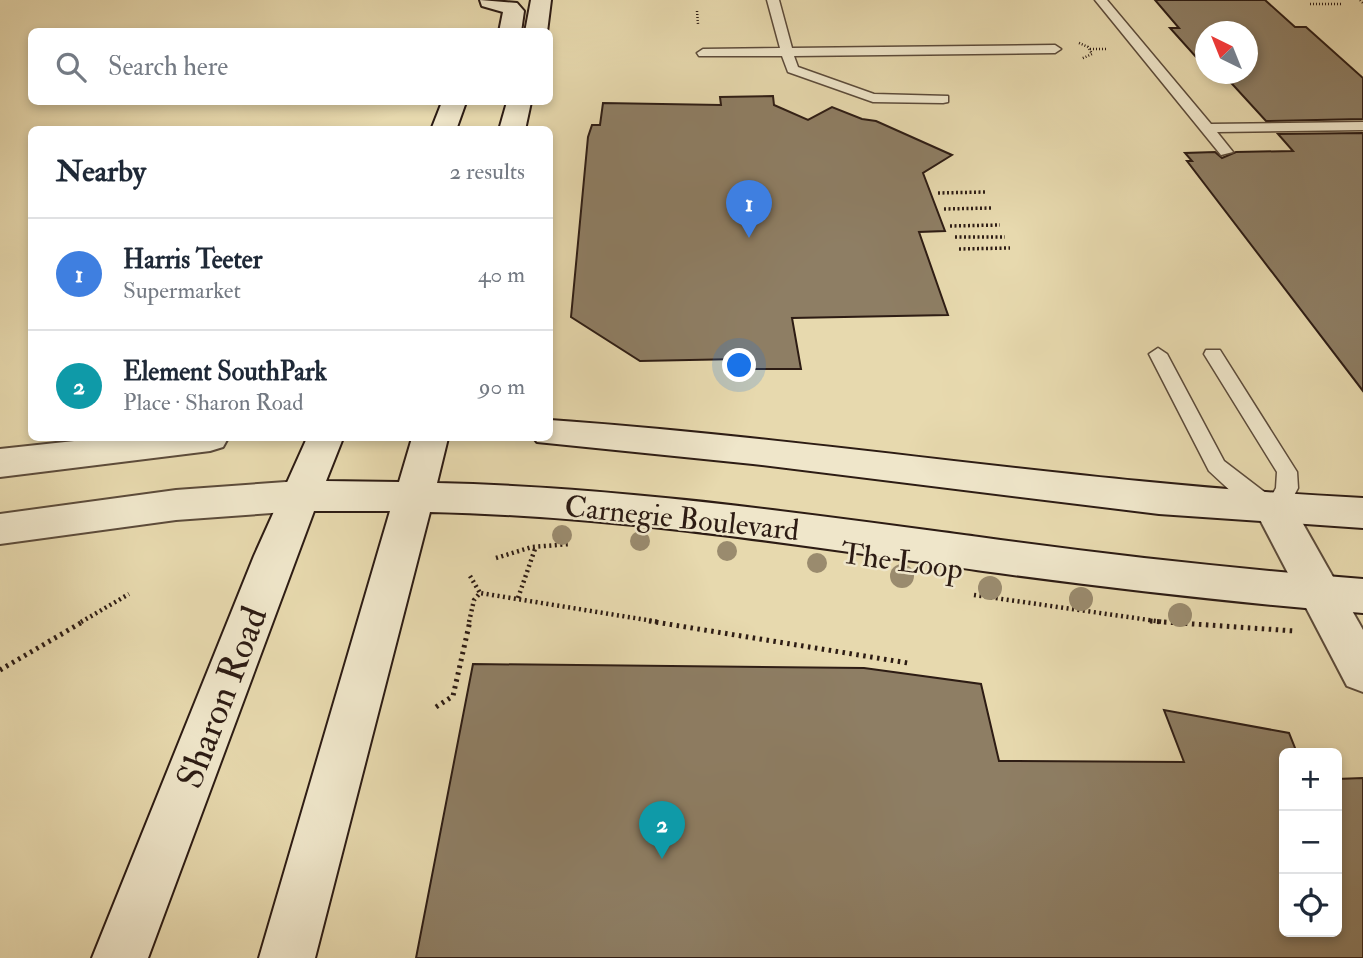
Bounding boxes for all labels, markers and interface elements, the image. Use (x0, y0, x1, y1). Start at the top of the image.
north arrow (1195, 21, 1258, 84)
search box (28, 28, 553, 105)
icon: search (52, 48, 90, 86)
text: Search here (108, 51, 228, 83)
text: Nearby (56, 153, 146, 190)
text: 2 results (450, 157, 525, 186)
pin: 1 (726, 180, 772, 238)
text: Harris Teeter (123, 244, 262, 276)
text: 1 (75, 260, 83, 289)
text: 40 m (478, 260, 525, 289)
text: Supermarket (123, 276, 241, 305)
your location (722, 348, 756, 382)
text: Element SouthPark (123, 356, 327, 388)
text: 2 (73, 372, 85, 401)
text: 90 m (479, 372, 525, 401)
text: Place · Sharon Road (123, 388, 304, 417)
street label: Carnegie Boulevard (563, 488, 801, 549)
street label: The Loop (839, 535, 965, 588)
street label: Sharon Road (166, 600, 279, 795)
map controls (1279, 748, 1342, 937)
button: + (1279, 748, 1342, 811)
pin: 2 (639, 801, 685, 859)
button: − (1279, 811, 1342, 874)
button: locate (1279, 874, 1342, 937)

